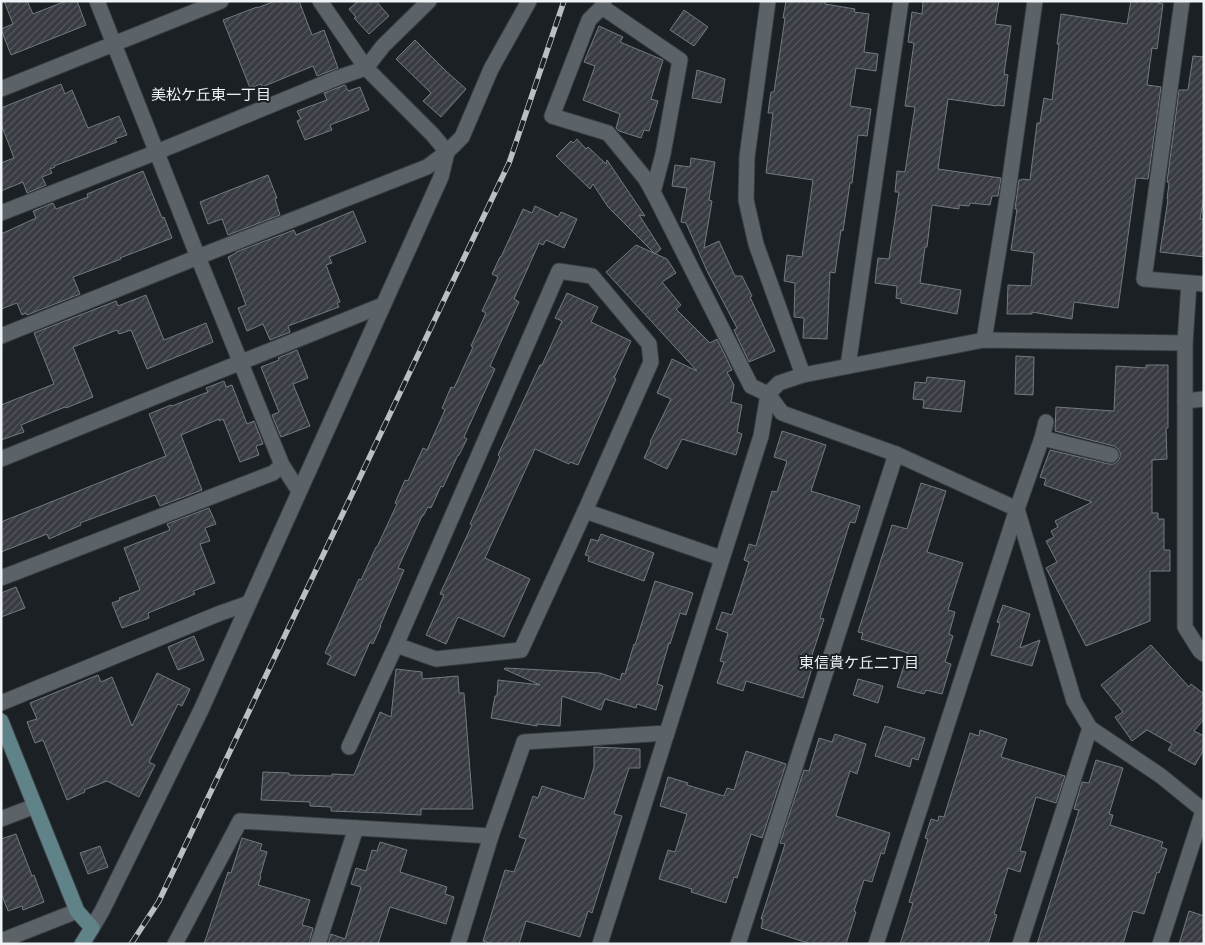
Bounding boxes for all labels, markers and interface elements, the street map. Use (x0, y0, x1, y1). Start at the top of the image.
district label: 美松ケ丘東一丁目 (151, 86, 271, 103)
district label: 東信貴ケ丘二丁目 (799, 654, 919, 671)

